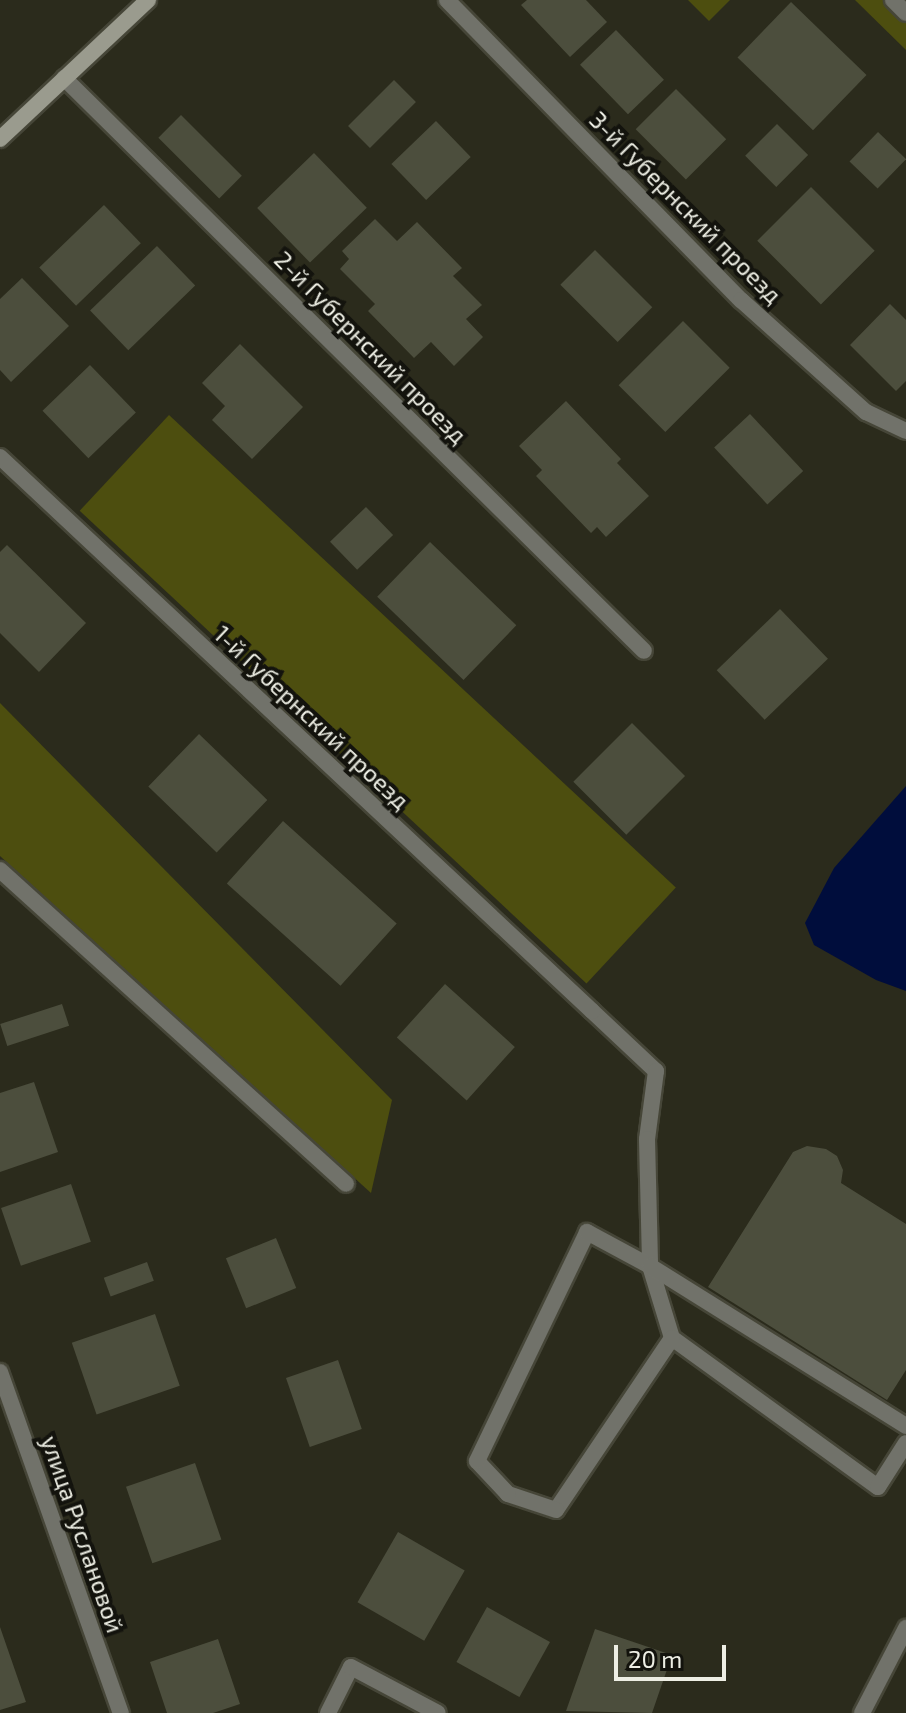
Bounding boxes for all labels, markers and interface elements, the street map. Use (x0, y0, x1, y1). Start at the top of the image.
street label: 3-й Губернский проезд (584, 105, 788, 309)
street label: 2-й Губернский проезд (269, 245, 473, 449)
street label: 1-й Губернский проезд (209, 619, 415, 815)
street label: улица Руслановой (36, 1432, 130, 1636)
scale bar (618, 1629, 730, 1679)
text: 20 m (628, 1644, 682, 1673)

